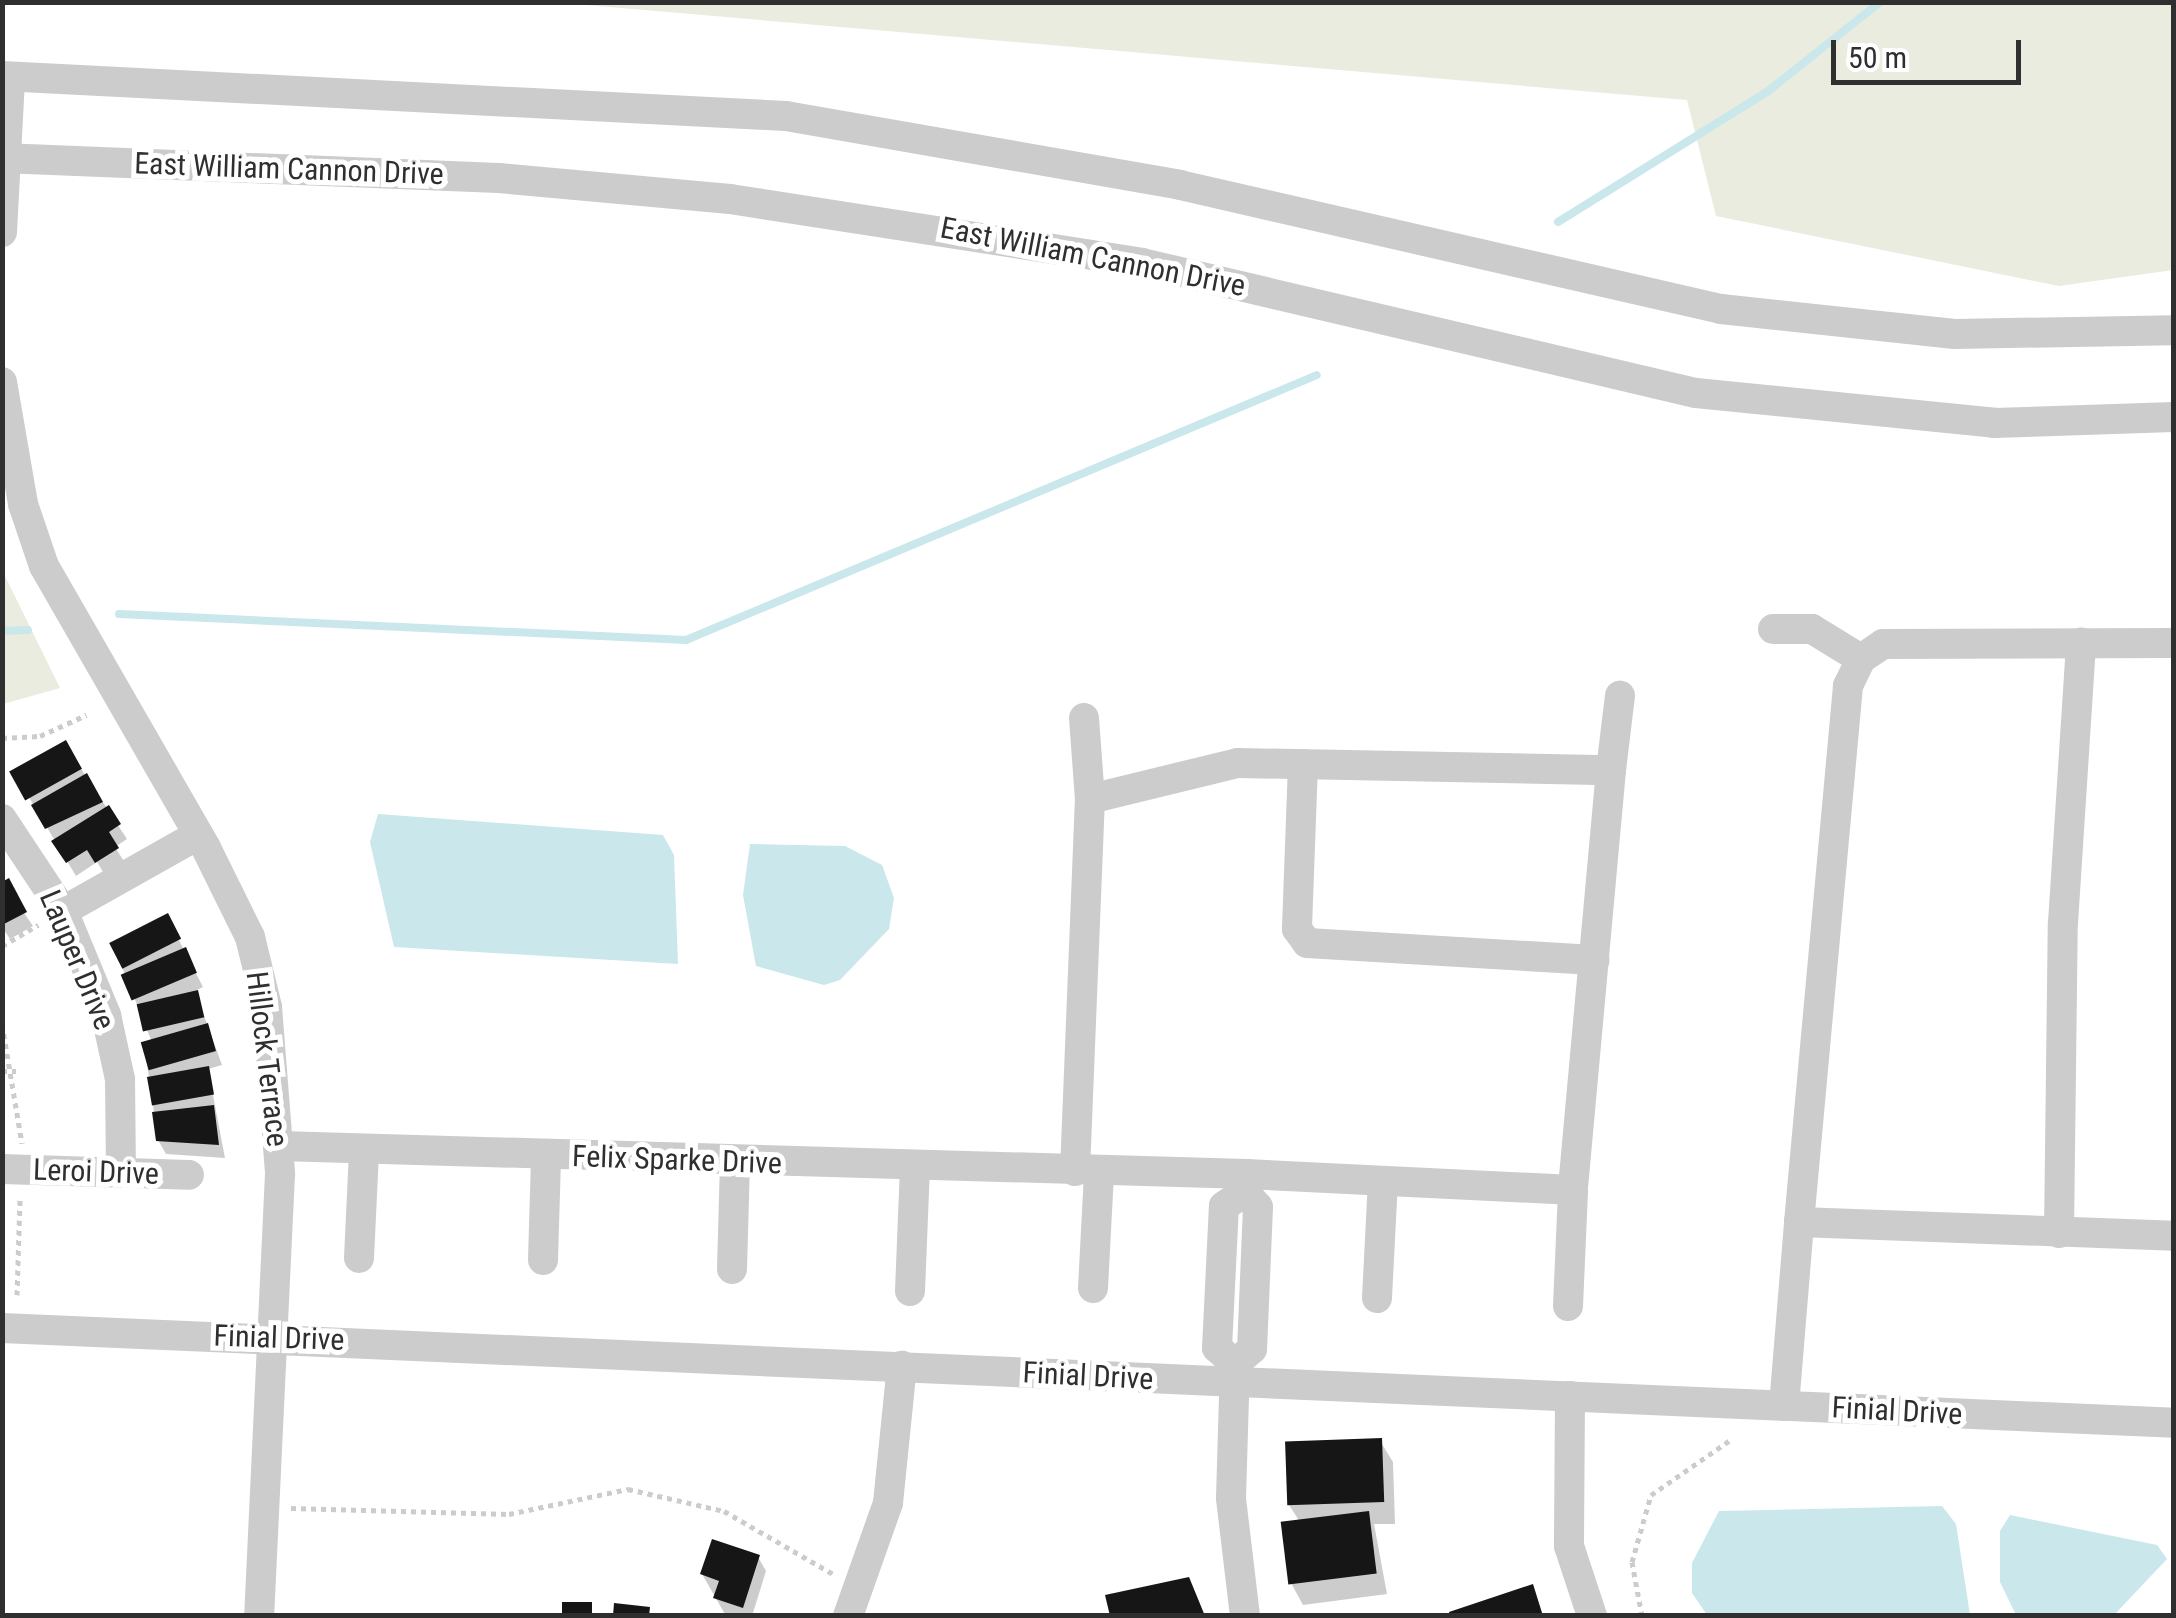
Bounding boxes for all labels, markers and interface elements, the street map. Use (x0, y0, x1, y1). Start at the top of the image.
scale bar (1836, 20, 2026, 82)
text: 50 m (1848, 40, 1907, 75)
street label: East William Cannon Drive (134, 146, 444, 192)
street label: East William Cannon Drive (938, 210, 1248, 304)
street label: Lauper Drive (32, 885, 122, 1035)
street label: Hillock Terrace (238, 969, 296, 1149)
street label: Felix Sparke Drive (571, 1138, 783, 1182)
street label: Leroi Drive (32, 1152, 160, 1192)
street label: Finial Drive (213, 1318, 345, 1358)
street label: Finial Drive (1022, 1355, 1154, 1397)
street label: Finial Drive (1831, 1390, 1963, 1432)

